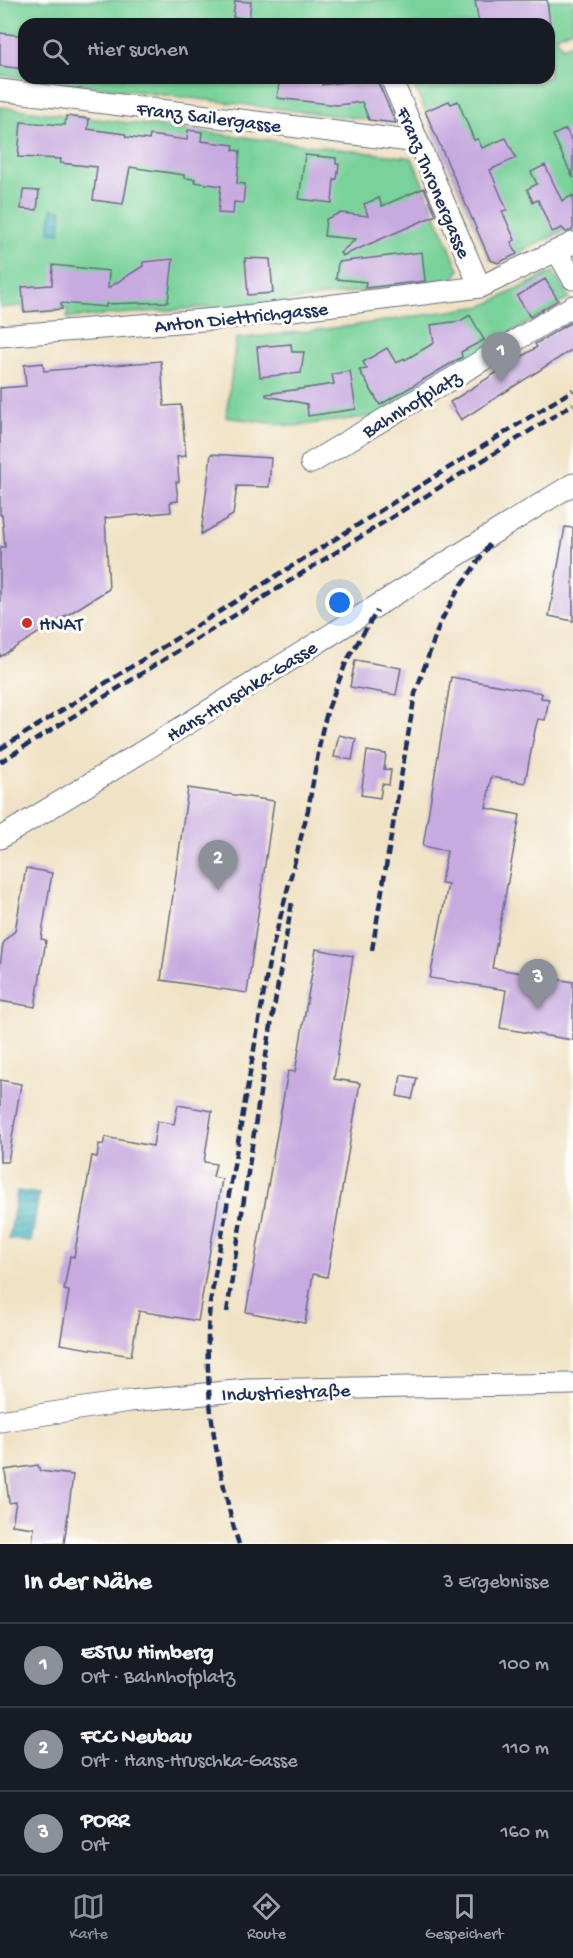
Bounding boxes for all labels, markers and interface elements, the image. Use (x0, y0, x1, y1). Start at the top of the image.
search box (18, 18, 555, 84)
icon: search (39, 35, 72, 68)
text: Hier suchen (87, 38, 188, 64)
street label: Franz Sailergasse (134, 99, 283, 140)
street label: Franz Thronergasse (389, 103, 474, 263)
street label: Anton Diettrichgasse (153, 299, 330, 340)
pin: 1 (482, 332, 520, 382)
street label: Bahnhofplatz (358, 367, 467, 445)
your location (325, 588, 354, 617)
place label: HNAT (39, 615, 84, 638)
marker: HNAT (20, 616, 34, 630)
street label: Hans-Hruschka-Gasse (163, 637, 323, 749)
pin: 2 (198, 840, 238, 890)
pin: 3 (518, 960, 558, 1009)
street label: Industriestraße (221, 1381, 352, 1408)
text: In der Nähe (24, 1568, 152, 1599)
text: 3 Ergebnisse (443, 1572, 549, 1595)
text: ESTW Himberg (81, 1641, 214, 1667)
text: 1 (39, 1654, 48, 1677)
text: 100 m (499, 1654, 549, 1677)
text: Ort · Bahnhofplatz (81, 1667, 235, 1690)
text: FCC Neubau (81, 1725, 192, 1751)
text: 2 (39, 1738, 48, 1761)
text: 110 m (503, 1738, 549, 1761)
text: Ort · Hans-Hruschka-Gasse (81, 1751, 298, 1774)
text: PORR (81, 1809, 129, 1835)
text: 3 (38, 1822, 49, 1845)
text: 160 m (500, 1822, 549, 1845)
text: Ort (81, 1835, 108, 1858)
tab: Karte (70, 1890, 108, 1945)
tab: Route (247, 1890, 286, 1945)
tab: Gespeichert (425, 1890, 503, 1945)

